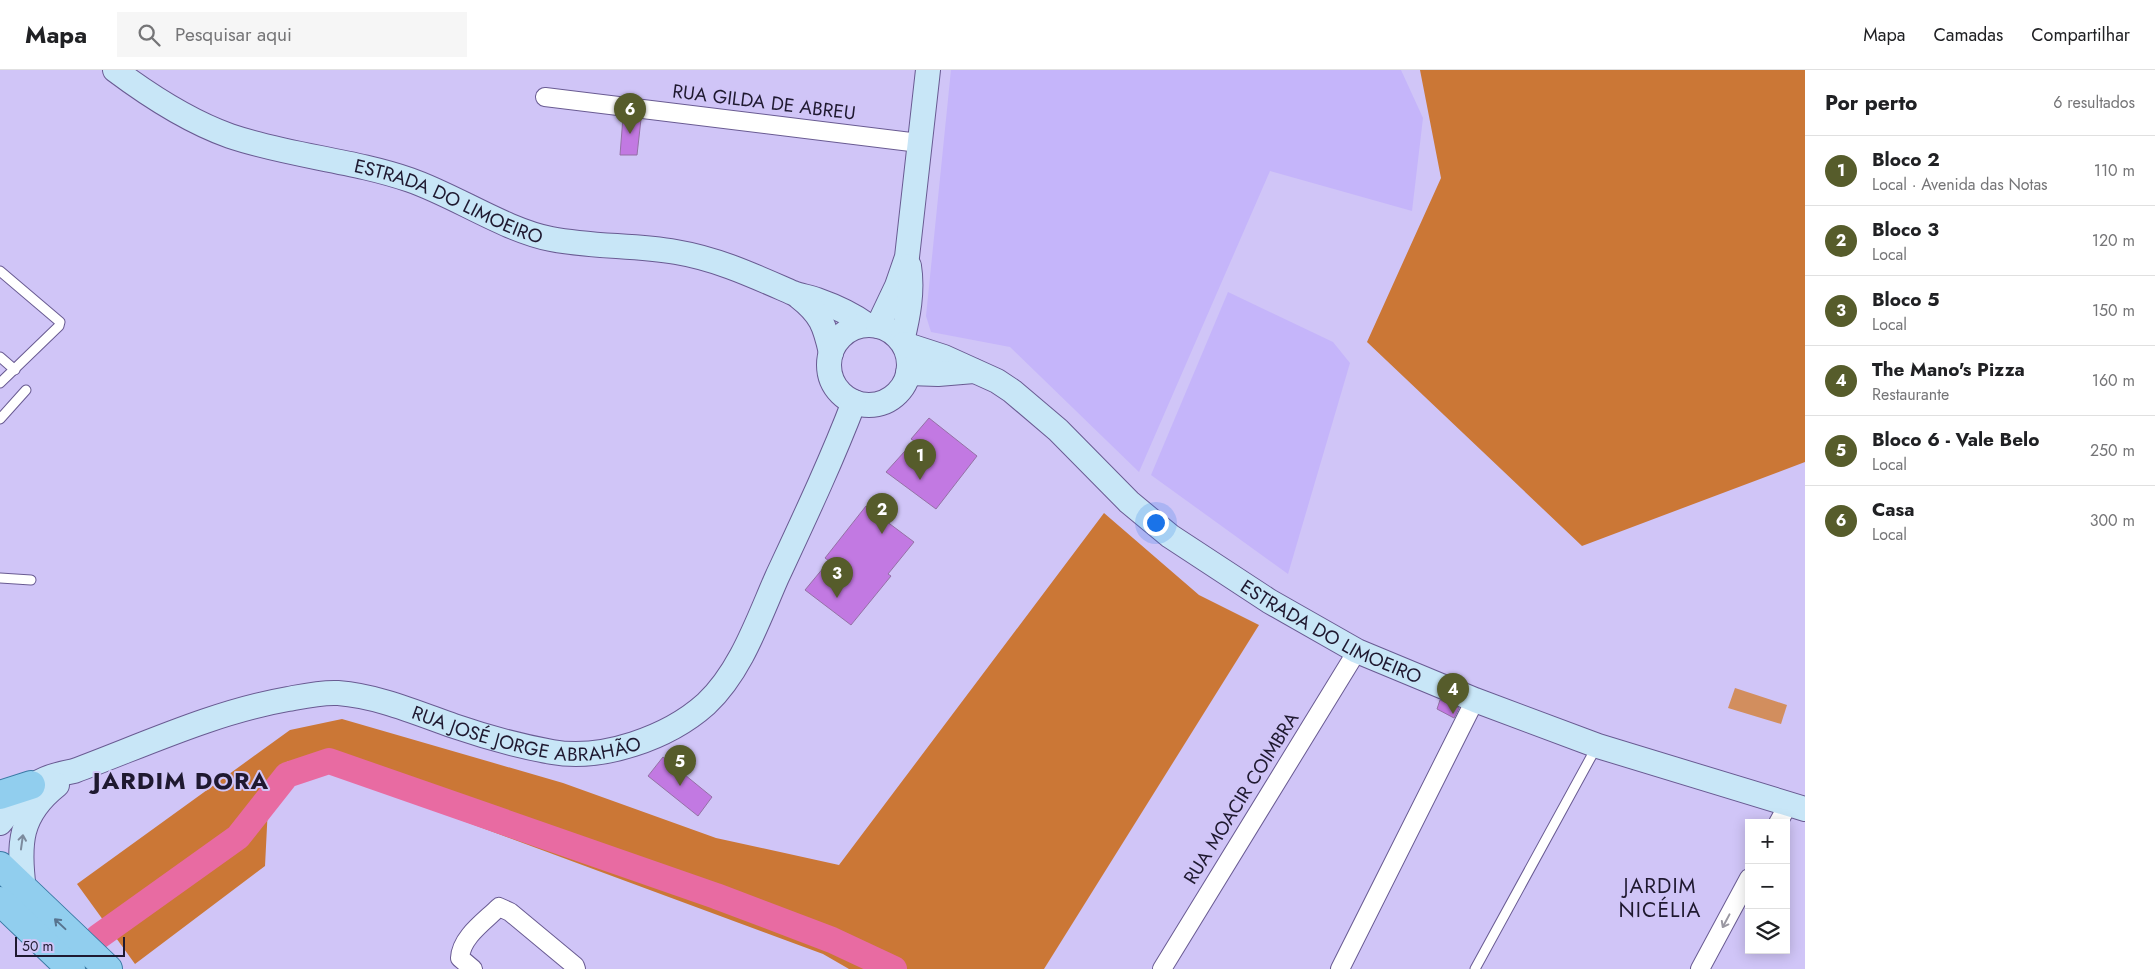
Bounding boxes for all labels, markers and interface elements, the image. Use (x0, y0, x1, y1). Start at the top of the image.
search box (117, 12, 467, 57)
text: Mapa (25, 17, 87, 52)
icon: search (135, 21, 163, 49)
text: Pesquisar aqui (175, 21, 292, 48)
text: Mapa (1863, 22, 1905, 48)
text: Camadas (1933, 22, 2003, 48)
text: Compartilhar (2031, 22, 2130, 48)
street label: RUA GILDA DE ABREU (671, 77, 857, 127)
text: Por perto (1825, 88, 1917, 118)
text: 6 resultados (2053, 91, 2135, 114)
pin: 6 (614, 93, 646, 134)
text: Bloco 2 (1872, 146, 1940, 173)
street label: ESTRADA DO LIMOEIRO (352, 152, 546, 250)
text: 1 (1837, 159, 1845, 182)
text: 110 m (2094, 159, 2135, 182)
text: Local · Avenida das Notas (1872, 173, 2048, 196)
text: Bloco 3 (1872, 216, 1939, 243)
text: 2 (1836, 229, 1846, 252)
text: 120 m (2092, 229, 2135, 252)
text: Local (1872, 243, 1907, 266)
text: Bloco 5 (1872, 286, 1940, 313)
text: 3 (1836, 299, 1846, 322)
text: 150 m (2092, 299, 2135, 322)
text: Local (1872, 313, 1907, 336)
text: The Mano's Pizza (1872, 356, 2025, 383)
text: 4 (1835, 369, 1847, 392)
text: 160 m (2092, 369, 2135, 392)
text: Restaurante (1872, 383, 1949, 406)
text: Bloco 6 - Vale Belo (1872, 426, 2039, 453)
pin: 1 (904, 439, 936, 480)
text: 5 (1836, 439, 1846, 462)
text: 250 m (2090, 439, 2135, 462)
text: Local (1872, 453, 1907, 476)
pin: 2 (866, 493, 898, 534)
text: Casa (1872, 496, 1914, 523)
text: 6 (1836, 509, 1846, 532)
text: 300 m (2090, 509, 2135, 532)
your location (1143, 510, 1169, 536)
text: Local (1872, 523, 1907, 546)
pin: 3 (821, 557, 853, 598)
street label: ESTRADA DO LIMOEIRO (1236, 573, 1426, 690)
pin: 4 (1437, 673, 1469, 714)
street label: RUA JOSÉ JORGE ABRAHÃO (408, 698, 644, 768)
street label: RUA MOACIR COIMBRA (1177, 706, 1305, 889)
pin: 5 (664, 745, 696, 786)
district label: JARDIM DORA (89, 763, 269, 798)
map controls (1745, 819, 1790, 954)
button: + (1745, 819, 1790, 864)
one-way arrow (17, 834, 27, 850)
button: − (1745, 864, 1790, 909)
district label: JARDIM NICÉLIA (1619, 871, 1701, 925)
button: layers (1745, 909, 1790, 954)
one-way arrow (1721, 913, 1730, 928)
one-way arrow (54, 918, 66, 930)
scale bar (15, 934, 125, 957)
text: 50 m (22, 936, 53, 956)

